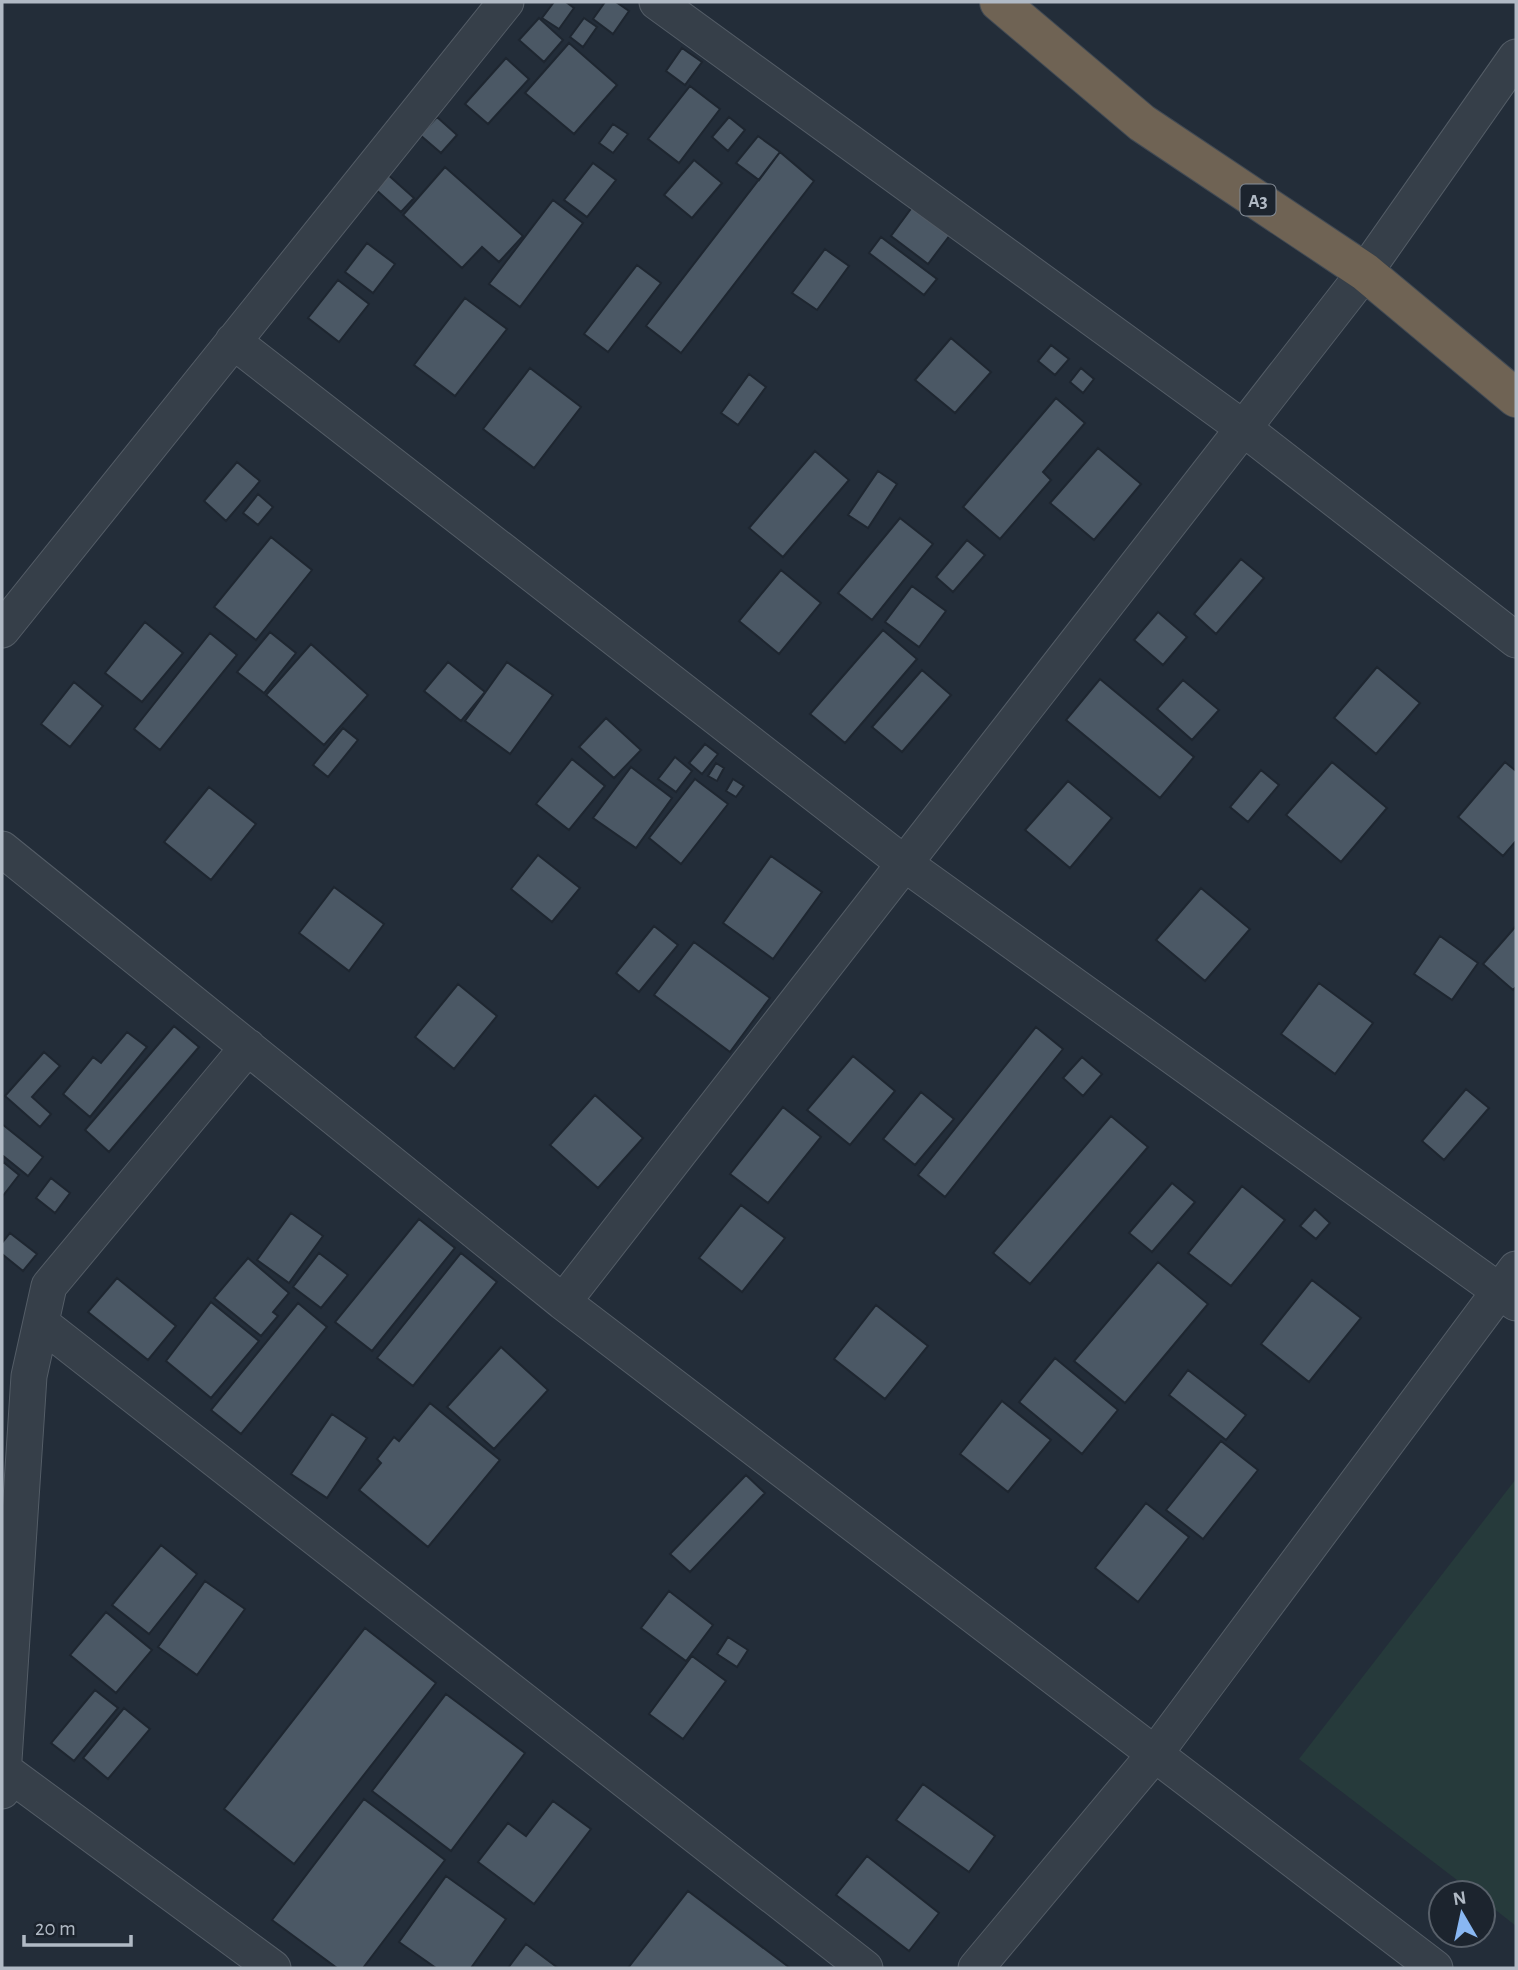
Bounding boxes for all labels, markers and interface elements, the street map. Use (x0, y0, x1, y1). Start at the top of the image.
road number: A3 (1240, 184, 1276, 216)
north arrow (1427, 1879, 1497, 1949)
text: N (1452, 1888, 1468, 1909)
scale bar (24, 1904, 131, 1948)
text: 20 m (35, 1918, 76, 1939)

